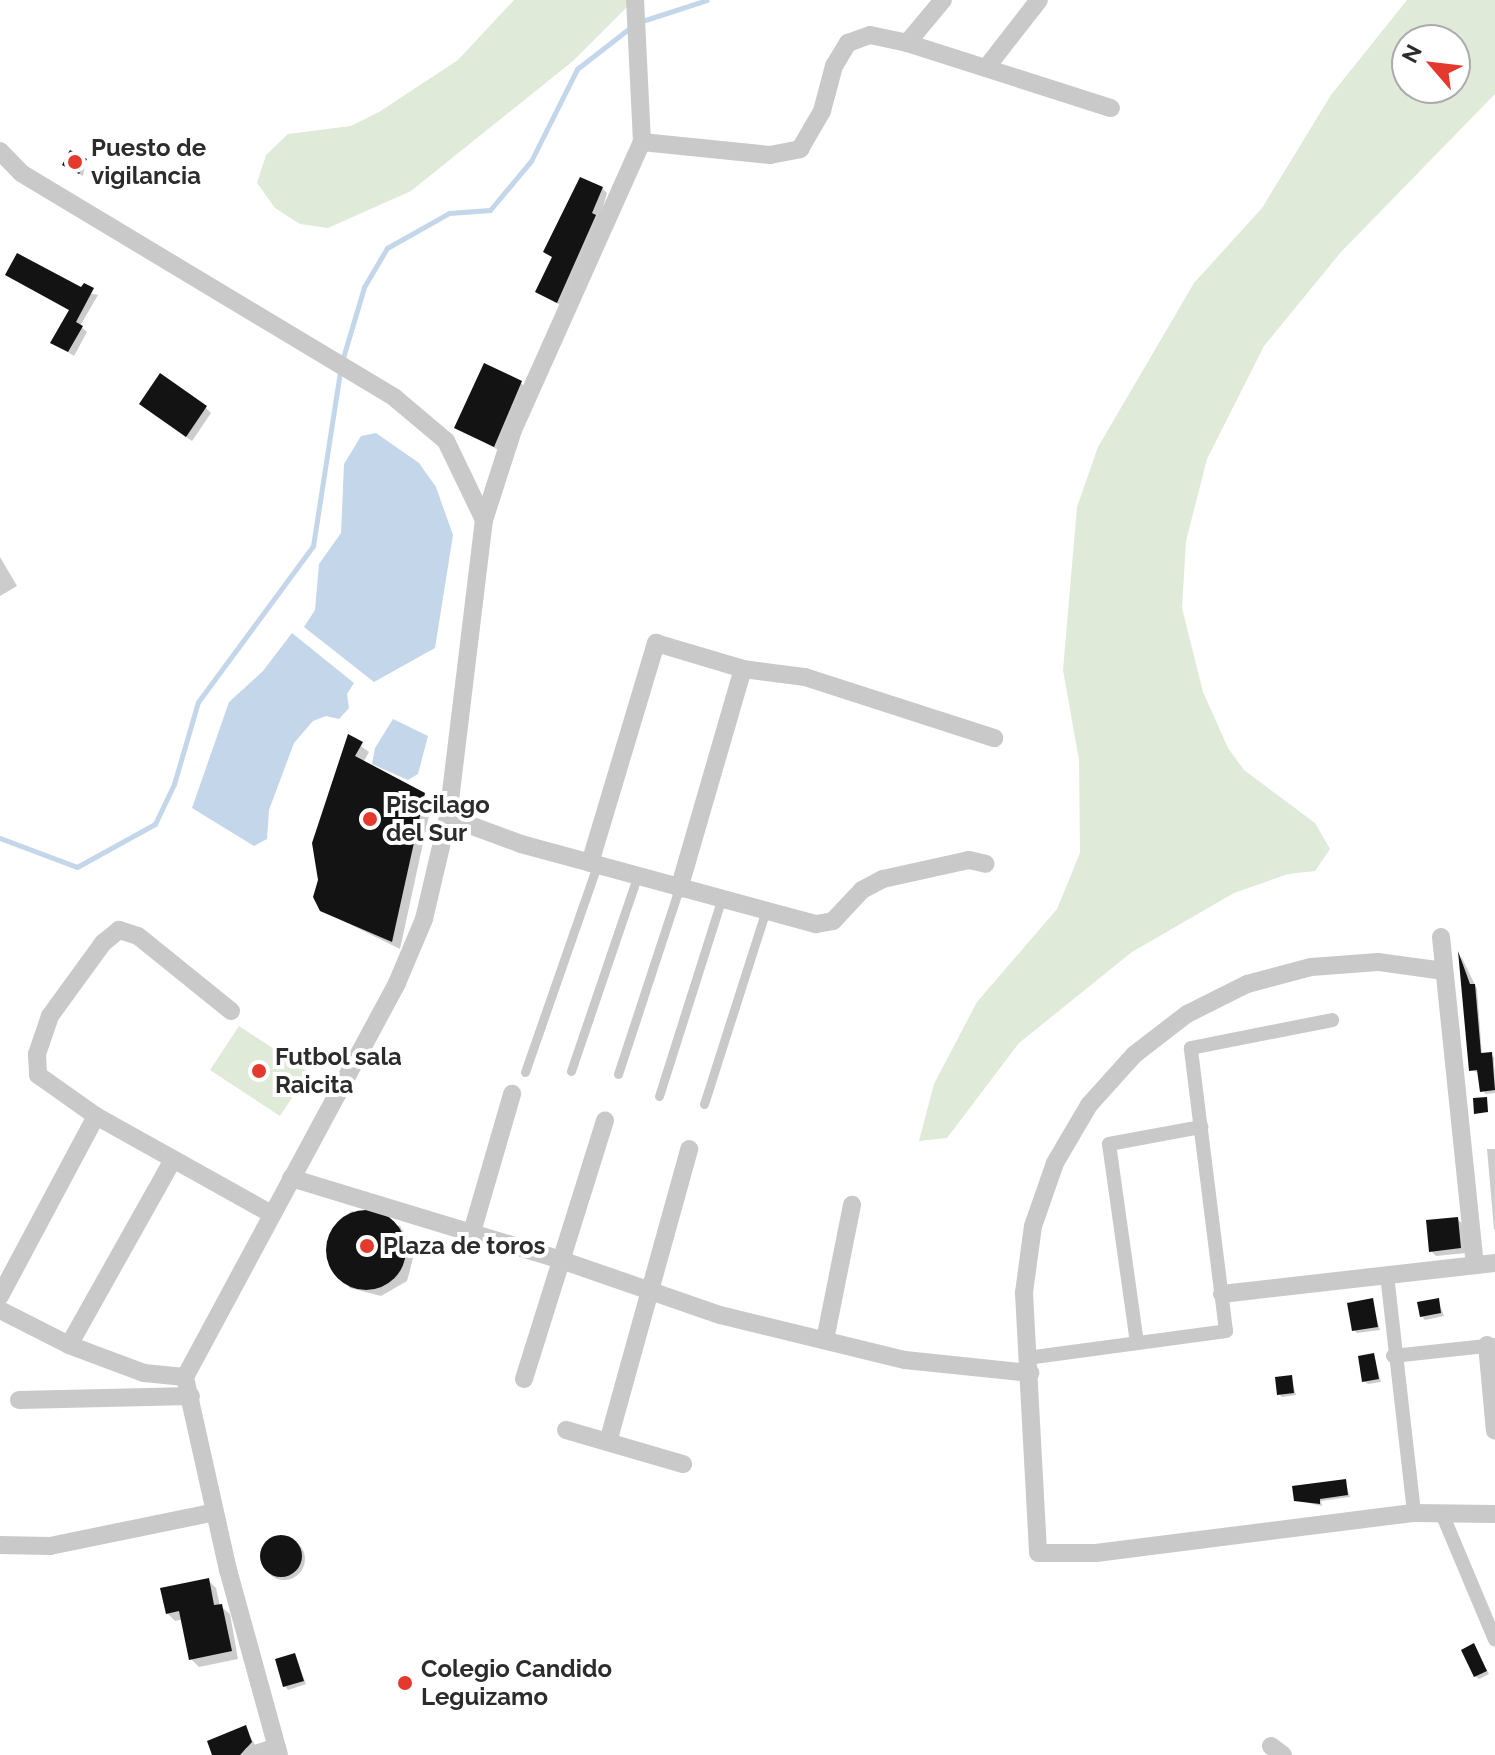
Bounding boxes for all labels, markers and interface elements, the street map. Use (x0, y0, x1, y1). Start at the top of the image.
north arrow (1391, 24, 1471, 104)
text: N (1396, 40, 1427, 67)
place label: Puesto de vigilancia (91, 134, 206, 190)
marker: Puesto de vigilancia (66, 153, 84, 171)
place label: Piscilago del Sur (386, 791, 490, 847)
marker: Piscilago del Sur (361, 810, 379, 828)
place label: Futbol sala Raicita (275, 1043, 402, 1099)
marker: Futbol sala Raicita (250, 1062, 268, 1080)
place label: Plaza de toros (383, 1232, 545, 1260)
marker: Plaza de toros (358, 1237, 376, 1255)
place label: Colegio Candido Leguizamo (421, 1655, 612, 1711)
marker: Colegio Candido Leguizamo (396, 1674, 414, 1692)

